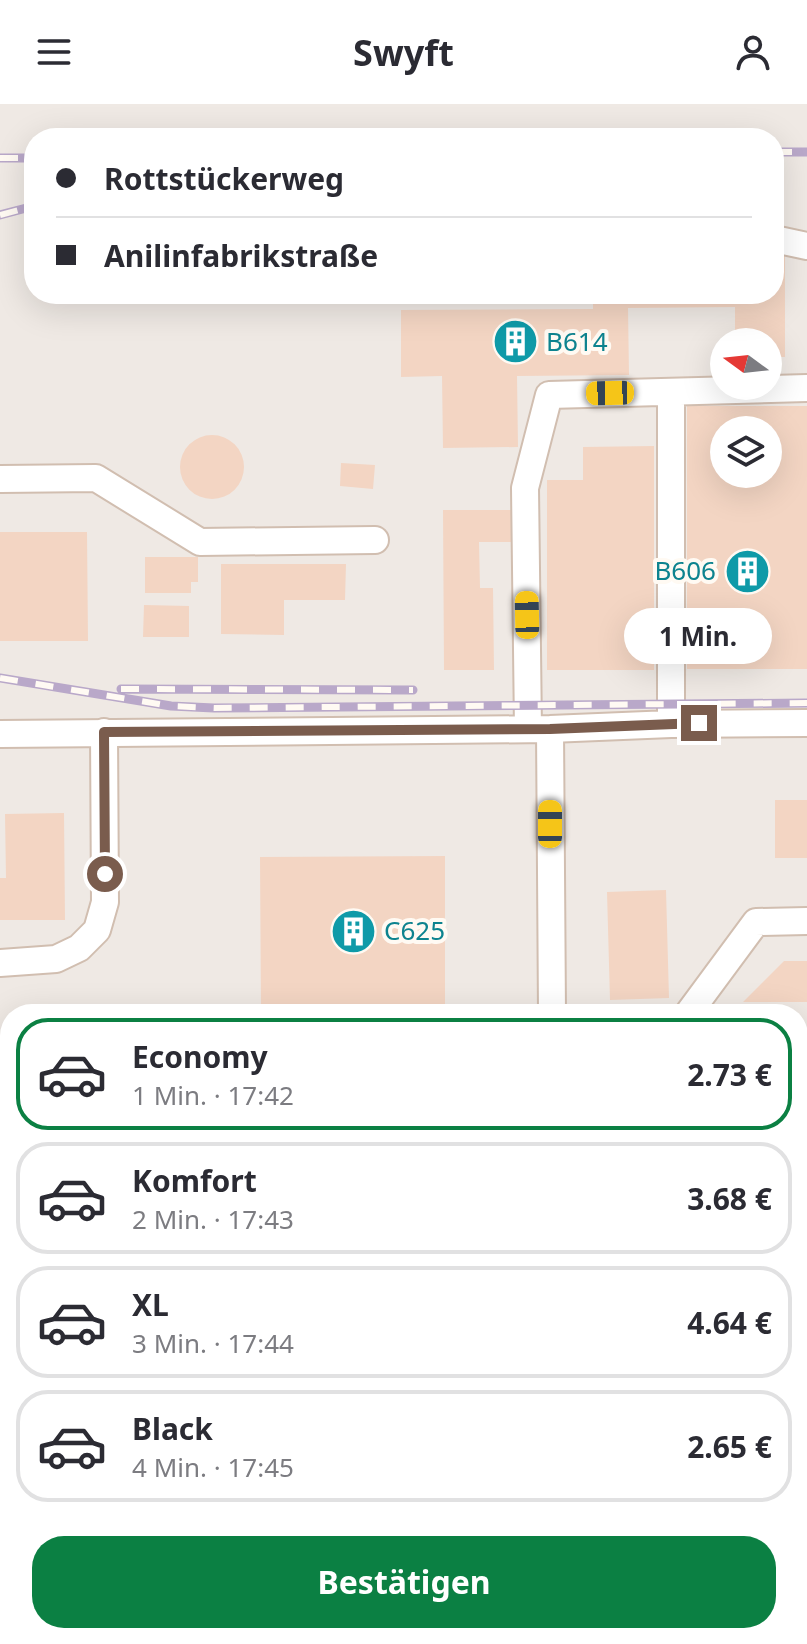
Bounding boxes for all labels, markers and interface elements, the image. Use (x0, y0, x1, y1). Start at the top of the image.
text: Swyft (353, 28, 454, 77)
icon: menu (32, 30, 76, 74)
icon: person (731, 30, 775, 74)
text: Rottstückerweg (104, 158, 344, 199)
text: Anilinfabrikstraße (104, 235, 378, 276)
building icon: B614 (491, 318, 539, 366)
place label: B614 (546, 323, 608, 359)
north arrow (710, 328, 782, 400)
map controls (710, 328, 782, 488)
car (586, 381, 634, 405)
button: layers (710, 416, 782, 488)
building icon: B606 (723, 547, 771, 595)
place label: B606 (654, 552, 716, 588)
car (515, 591, 539, 639)
callout: 1 Min. (625, 607, 773, 663)
text: 1 Min. (659, 618, 737, 654)
route end (681, 705, 717, 741)
car (538, 800, 562, 848)
route start (87, 856, 123, 892)
building icon: C625 (329, 907, 377, 955)
place label: C625 (384, 912, 445, 948)
text: Economy (132, 1036, 268, 1077)
icon: car (36, 1038, 108, 1110)
text: 2.73 € (687, 1054, 772, 1095)
text: 1 Min. · 17:42 (132, 1077, 294, 1113)
text: Komfort (132, 1160, 257, 1201)
icon: car (36, 1162, 108, 1234)
text: 3.68 € (687, 1178, 772, 1219)
text: 2 Min. · 17:43 (132, 1201, 294, 1237)
text: XL (132, 1284, 169, 1325)
icon: car (36, 1286, 108, 1358)
text: 4.64 € (687, 1302, 772, 1343)
text: 3 Min. · 17:44 (132, 1325, 294, 1361)
text: Black (132, 1408, 213, 1449)
icon: car (36, 1410, 108, 1482)
text: 2.65 € (687, 1426, 772, 1467)
text: 4 Min. · 17:45 (132, 1449, 294, 1485)
button: Bestätigen (32, 1536, 776, 1628)

